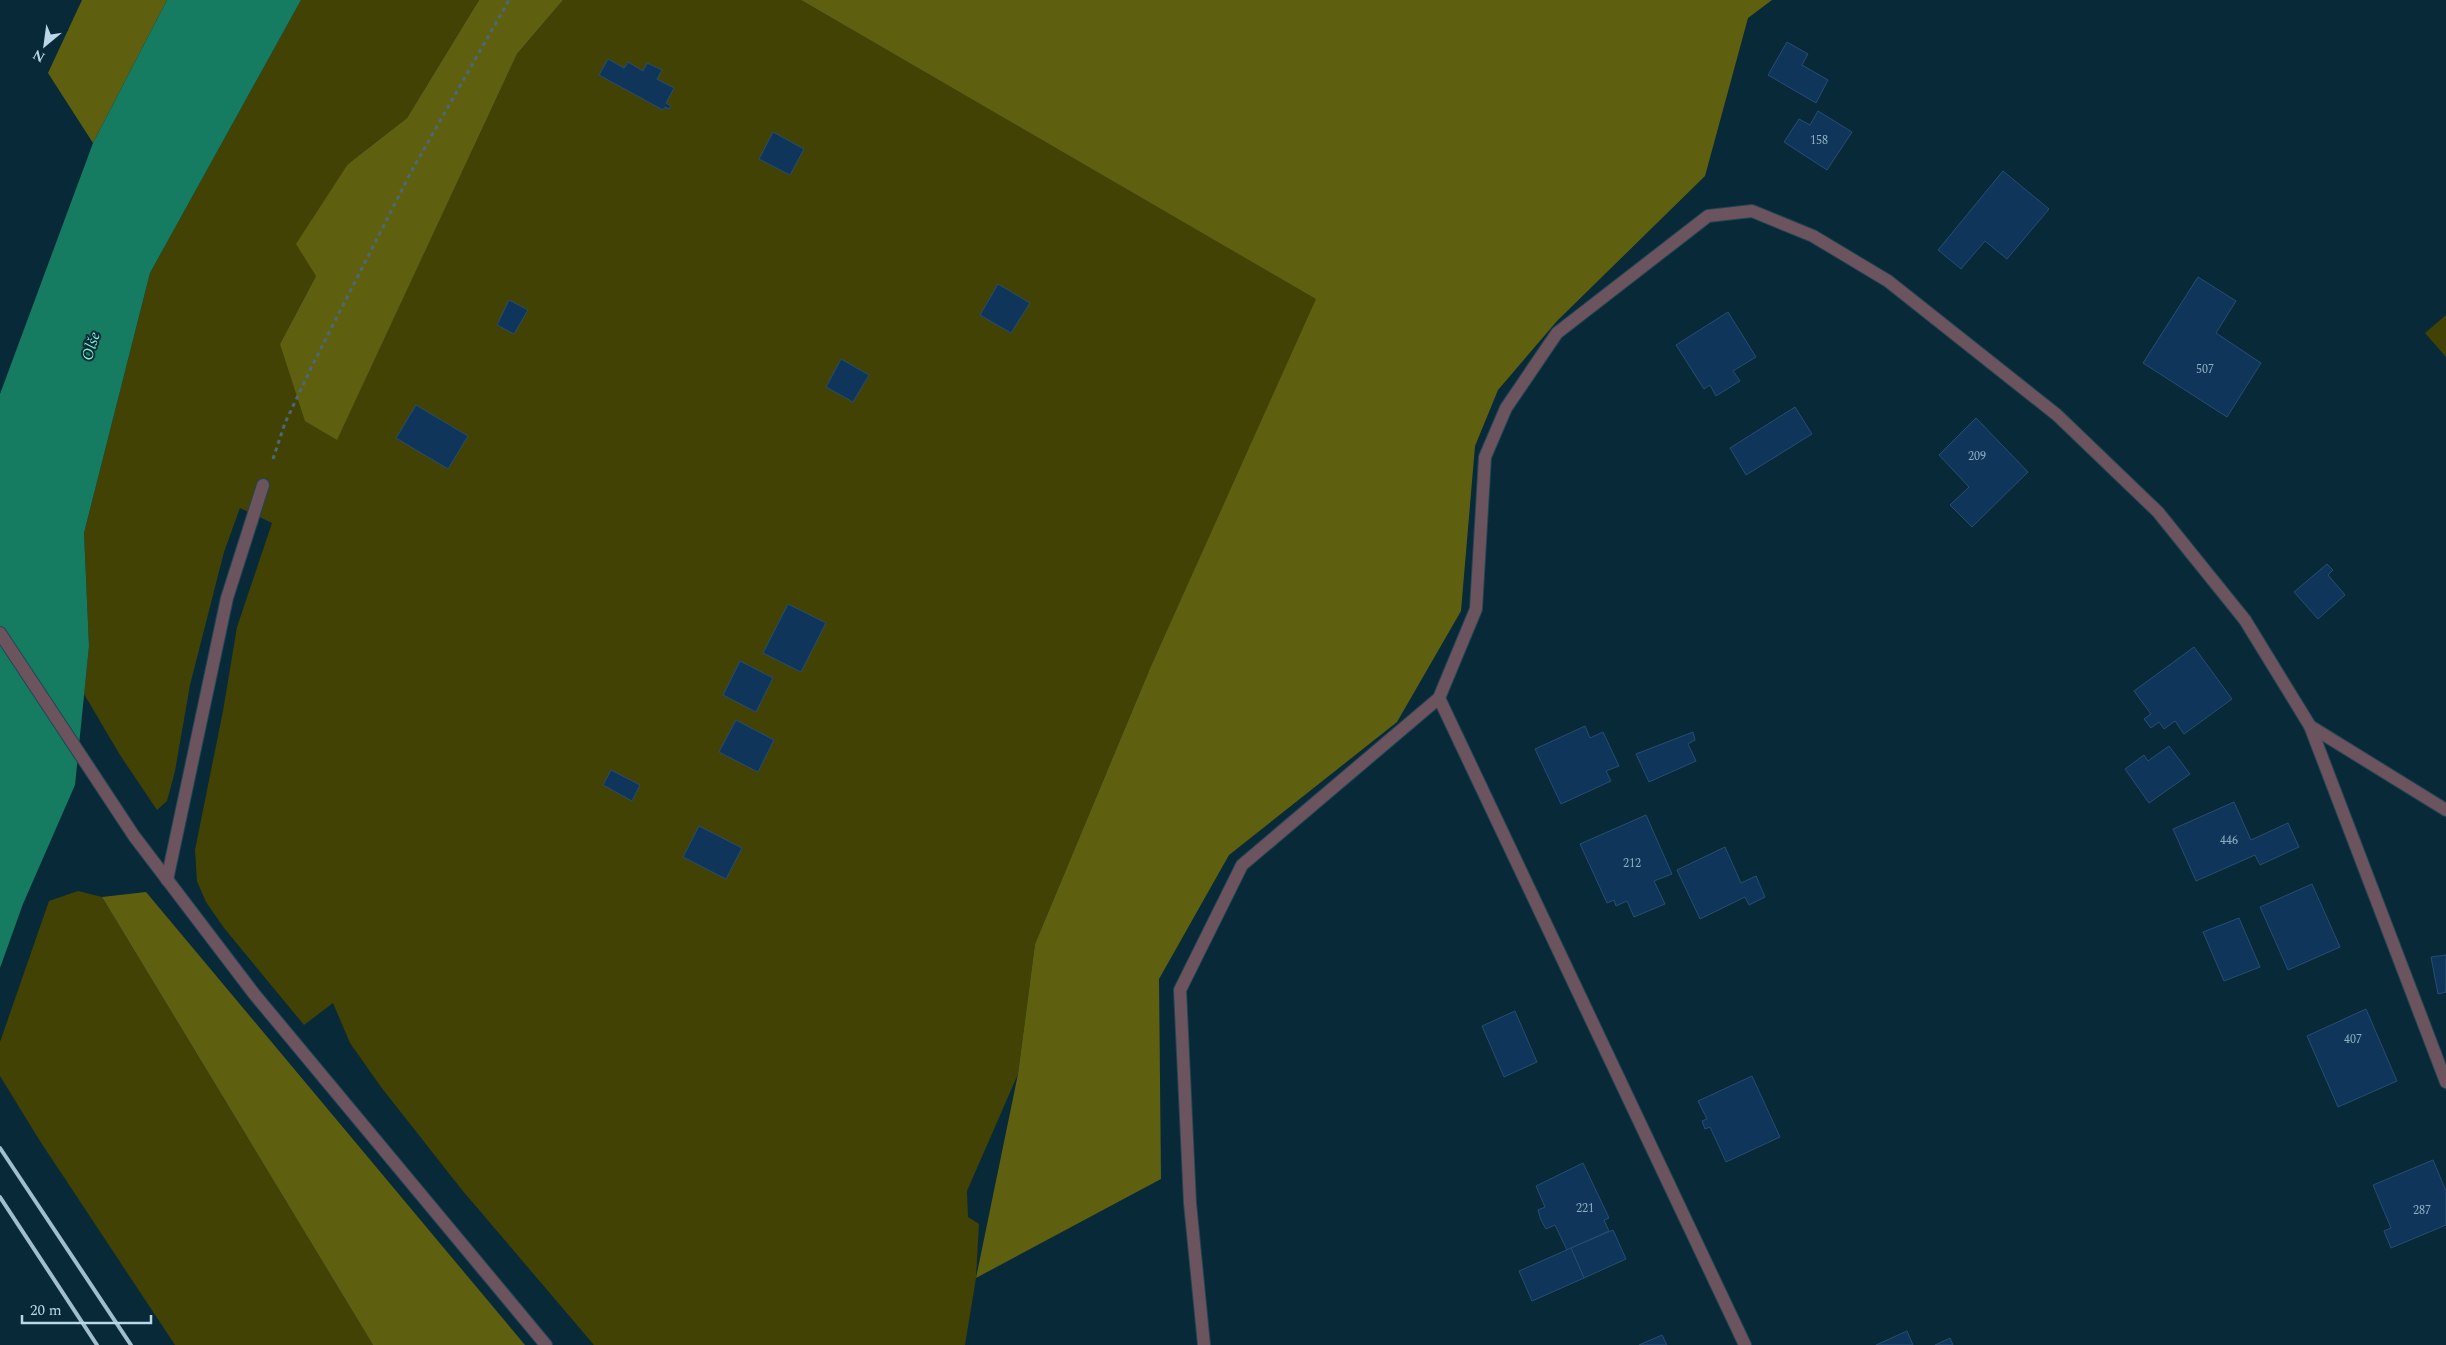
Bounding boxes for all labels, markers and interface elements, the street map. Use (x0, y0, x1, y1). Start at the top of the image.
north arrow (20, 20, 70, 70)
text: N (29, 44, 49, 68)
house number: 158 (1810, 131, 1828, 150)
water label: Olše (75, 328, 107, 364)
house number: 507 (2196, 360, 2214, 379)
house number: 209 (1968, 447, 1986, 466)
house number: 446 (2220, 831, 2238, 850)
house number: 212 (1623, 854, 1641, 873)
house number: 407 (2344, 1030, 2362, 1049)
house number: 221 (1576, 1199, 1594, 1218)
house number: 287 (2413, 1201, 2431, 1220)
scale bar (22, 1292, 151, 1324)
text: 20 m (30, 1299, 62, 1322)

